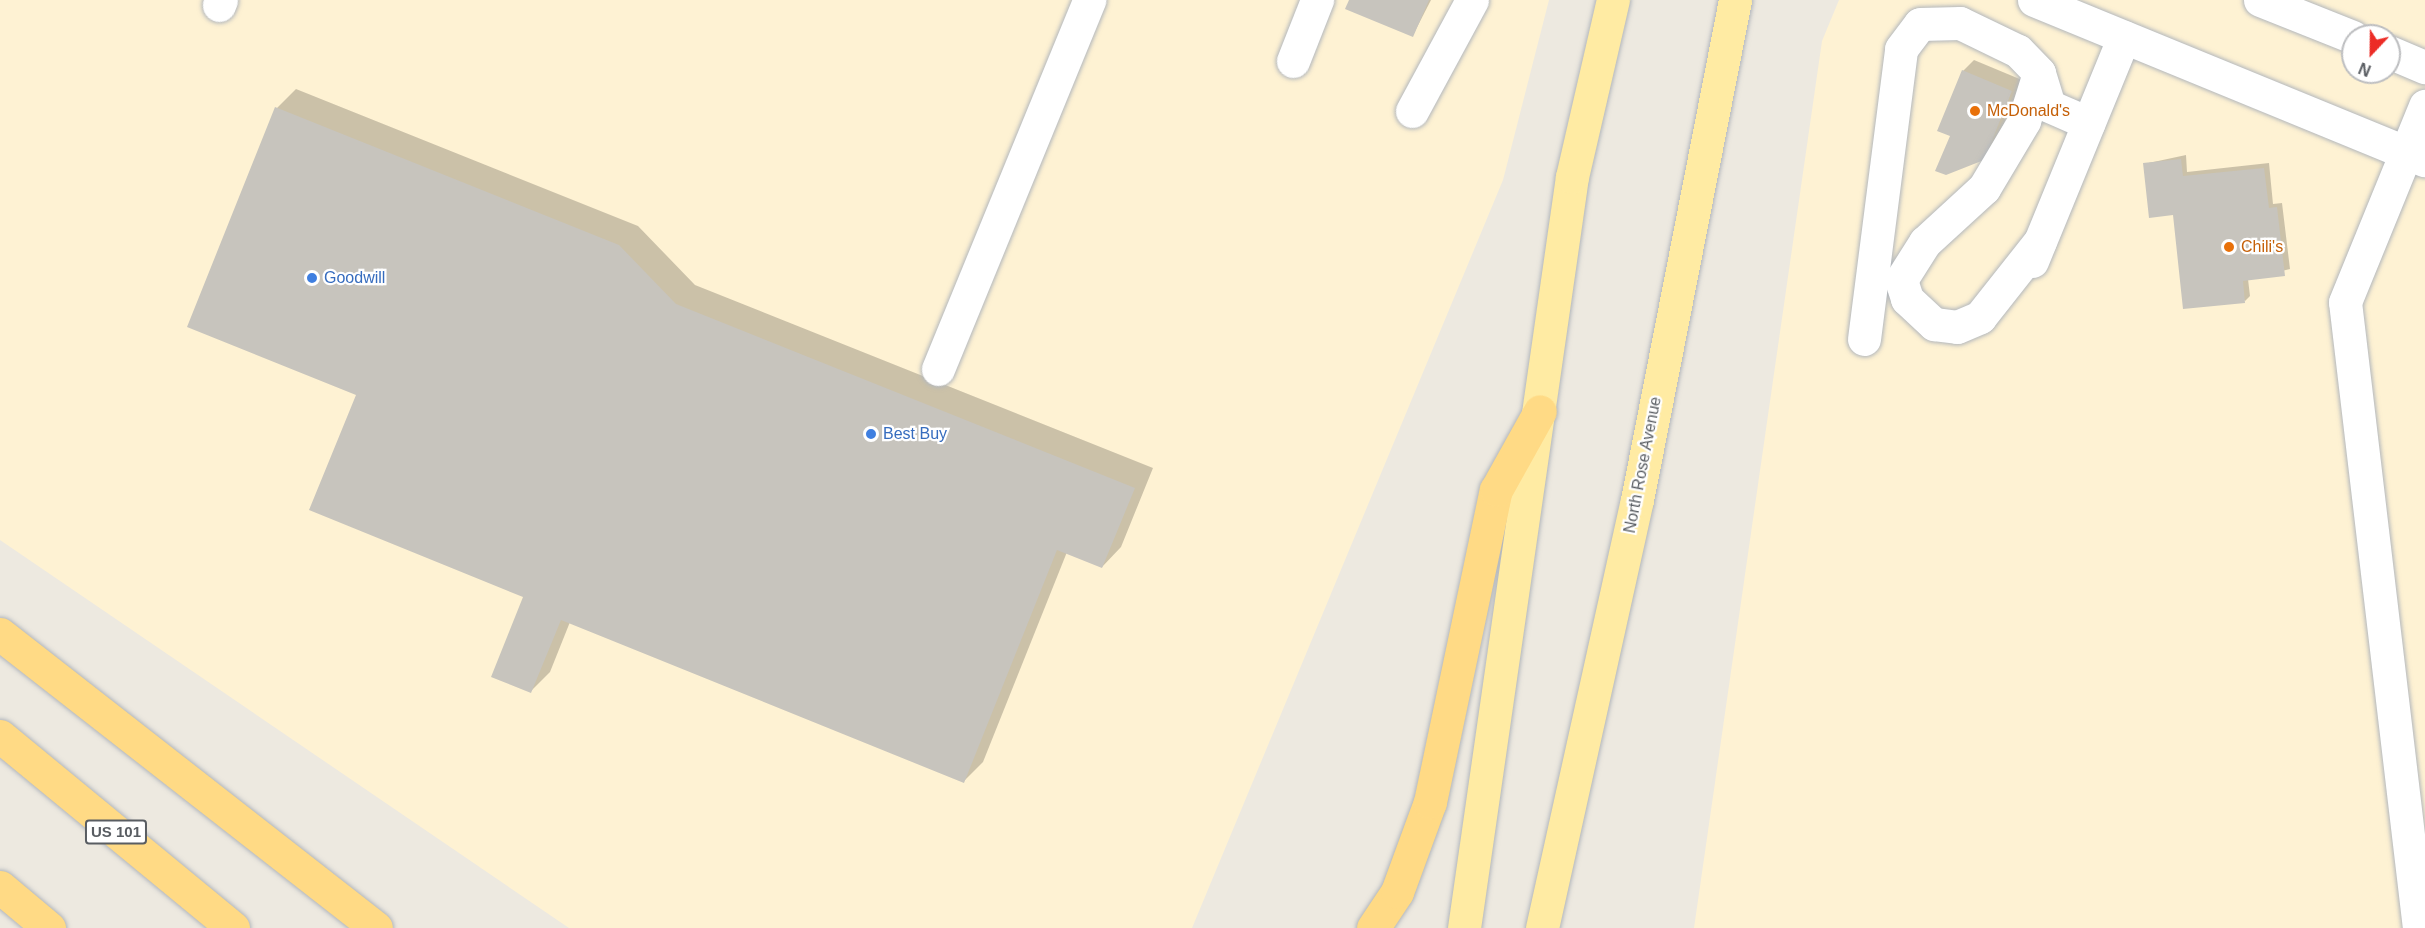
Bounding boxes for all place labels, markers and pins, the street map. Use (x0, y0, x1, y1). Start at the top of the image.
place label: McDonald's (1987, 101, 2070, 121)
marker: McDonald's (1968, 104, 1982, 118)
place label: Chili's (2241, 237, 2283, 257)
marker: Chili's (2222, 240, 2236, 254)
place label: Goodwill (324, 268, 385, 288)
marker: Goodwill (305, 271, 319, 285)
place label: Best Buy (883, 424, 947, 444)
marker: Best Buy (864, 427, 878, 441)

